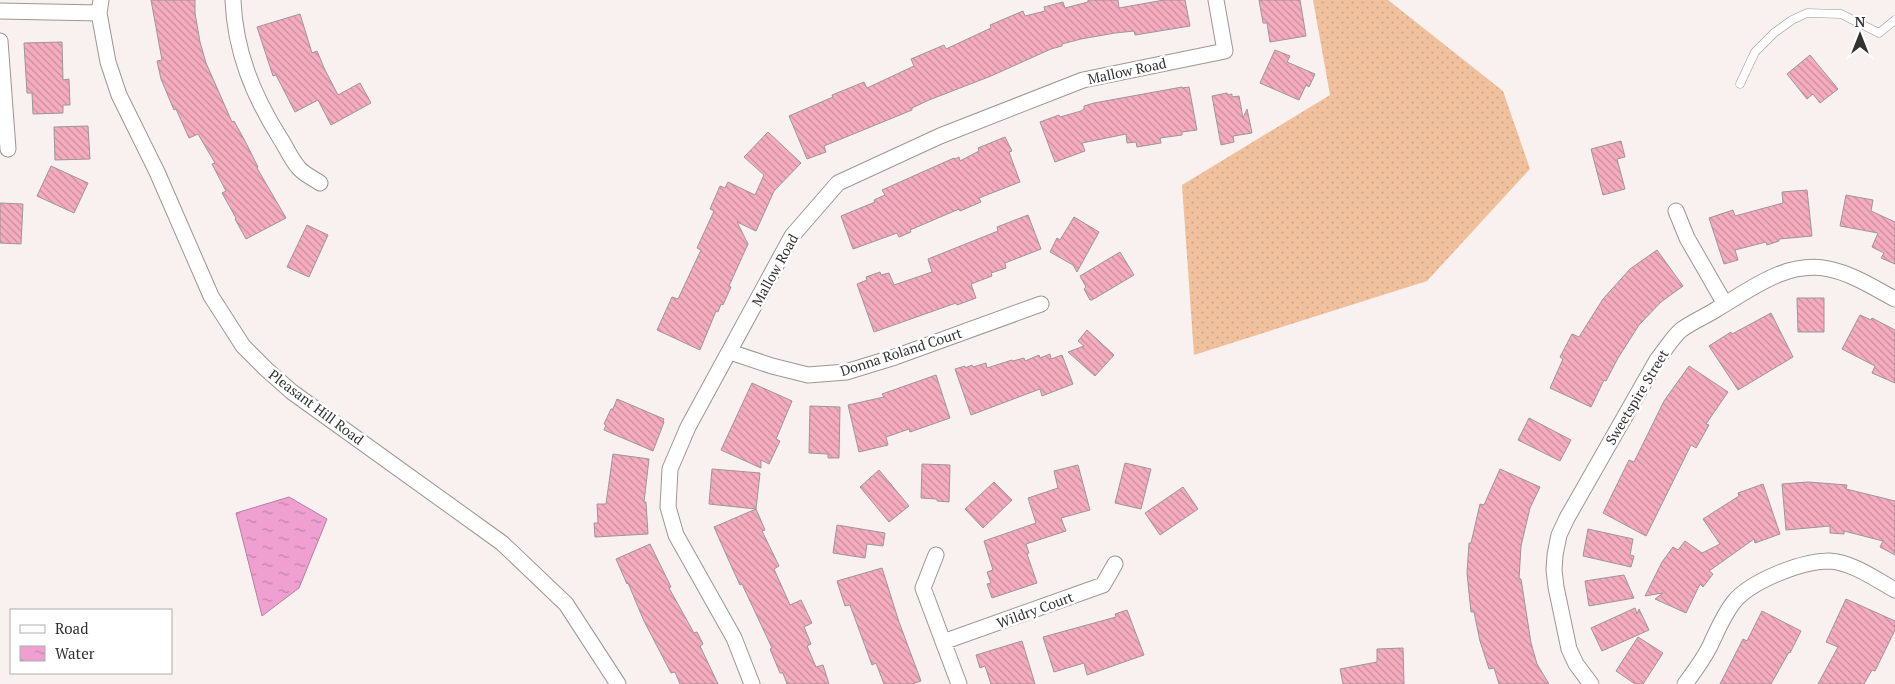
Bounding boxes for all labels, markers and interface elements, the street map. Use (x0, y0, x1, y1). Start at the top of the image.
north arrow (1835, 10, 1885, 60)
text: N (1855, 12, 1866, 31)
street label: Mallow Road (1086, 53, 1168, 88)
street label: Mallow Road (747, 230, 802, 309)
street label: Donna Roland Court (838, 323, 965, 380)
street label: Sweetspire Street (1601, 345, 1673, 448)
street label: Pleasant Hill Road (265, 365, 368, 449)
street label: Wildry Court (994, 587, 1077, 632)
legend (10, 609, 172, 674)
text: Road (55, 618, 88, 638)
text: Water (55, 643, 95, 663)

